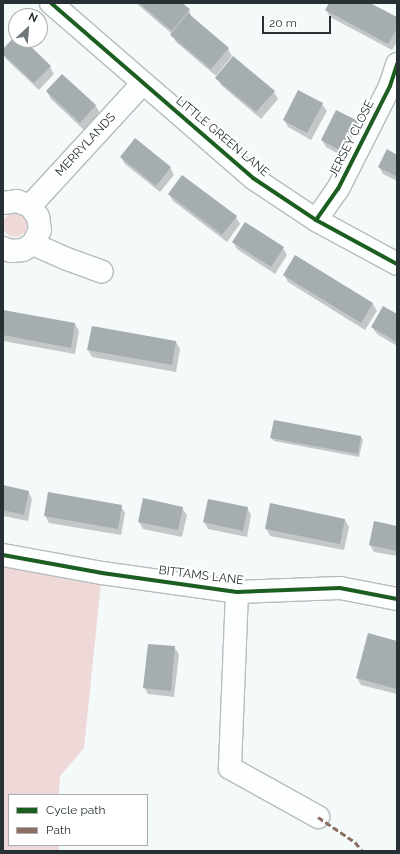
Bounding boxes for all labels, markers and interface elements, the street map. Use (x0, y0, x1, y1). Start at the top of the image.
north arrow (8, 8, 48, 48)
scale bar (264, 8, 333, 34)
text: N (26, 10, 40, 25)
text: 20 m (269, 16, 297, 30)
street label: LITTLE GREEN LANE (173, 94, 271, 180)
street label: JERSEY CLOSE (326, 98, 378, 180)
street label: MERRYLANDS (53, 110, 119, 180)
street label: BITTAMS LANE (158, 564, 244, 588)
legend (8, 794, 148, 846)
text: Cycle path (46, 803, 105, 817)
text: Path (46, 823, 71, 837)

